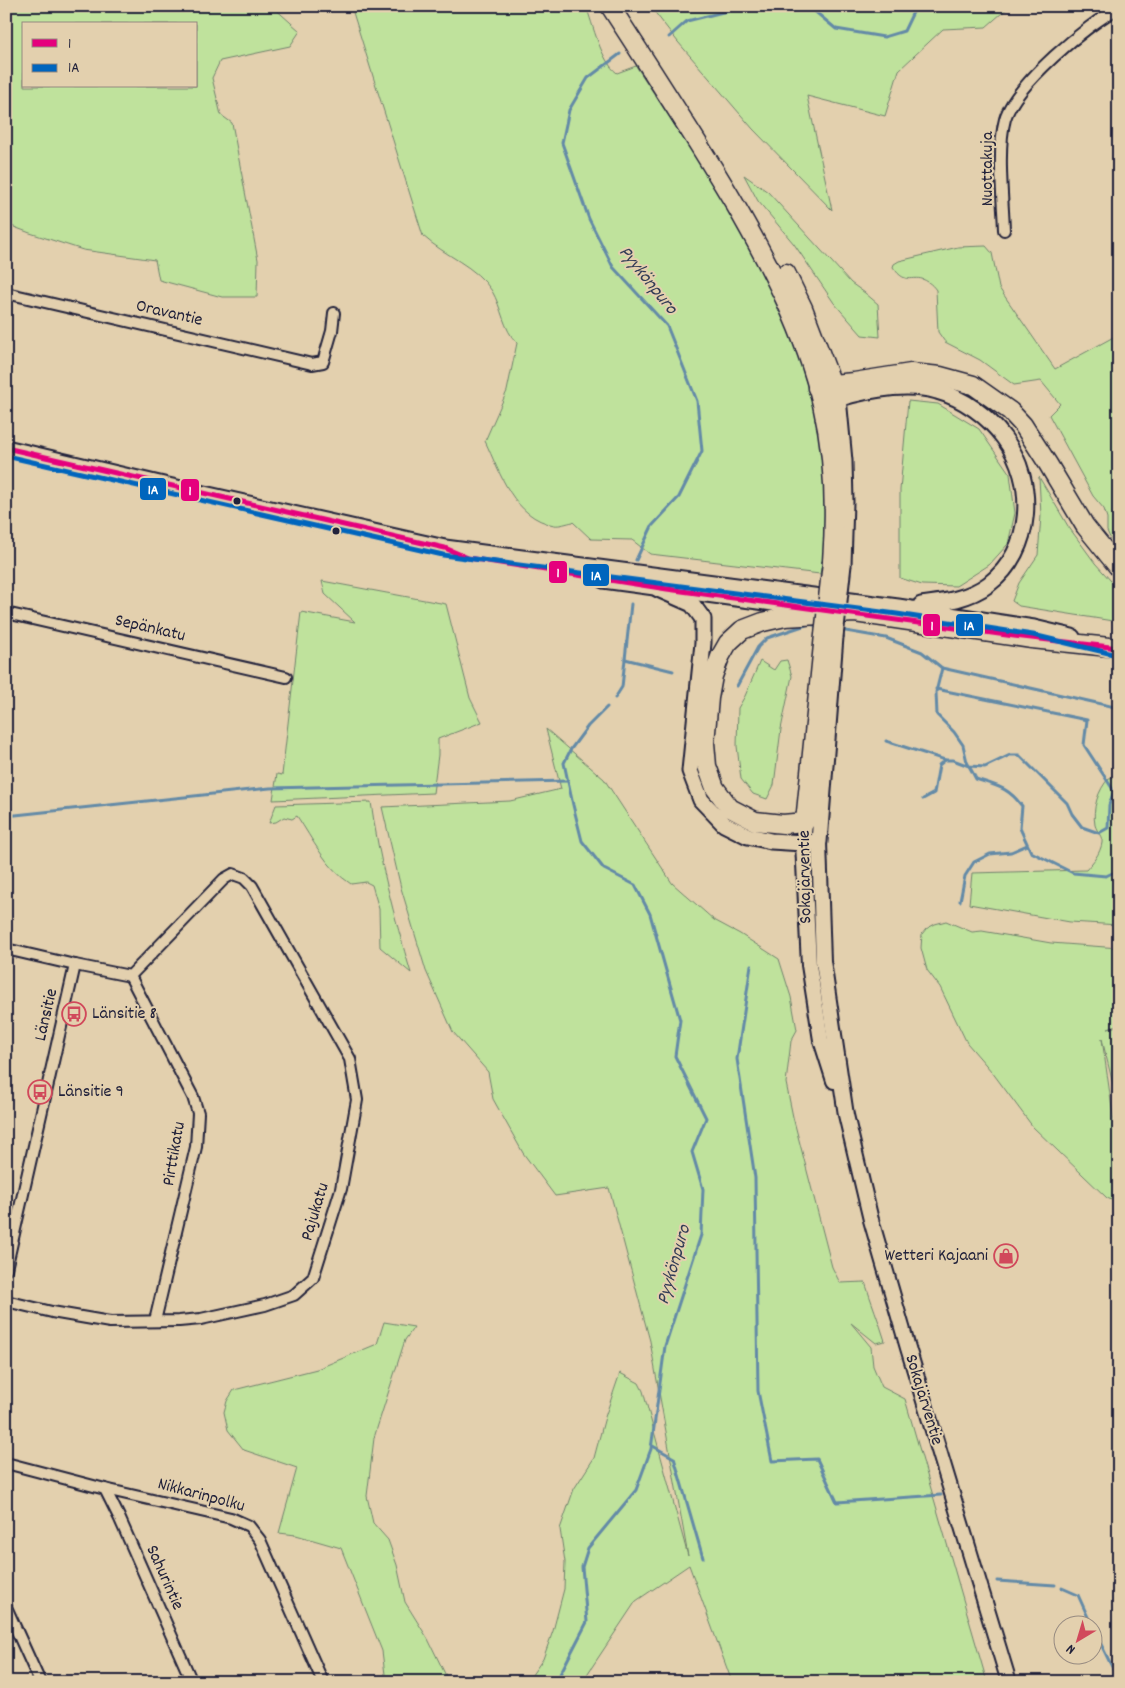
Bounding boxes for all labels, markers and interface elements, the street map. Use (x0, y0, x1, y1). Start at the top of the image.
legend (22, 22, 198, 88)
text: 1 (68, 34, 71, 56)
text: 1A (68, 58, 79, 80)
street label: Nuottakuja (976, 131, 1001, 206)
water label: Pyykönpuro (611, 241, 684, 322)
street label: Oravantie (133, 294, 205, 334)
line badge: 1A (139, 477, 167, 501)
line badge: 1 (180, 478, 200, 502)
text: 1A (148, 481, 159, 501)
text: 1 (188, 482, 192, 502)
unlabelled marker (232, 496, 242, 506)
unlabelled marker (331, 526, 341, 536)
line badge: 1 (548, 560, 568, 584)
line badge: 1A (582, 563, 610, 587)
text: 1 (556, 564, 560, 584)
text: 1A (591, 567, 602, 587)
street label: Sepänkatu (112, 609, 188, 649)
line badge: 1 (922, 613, 941, 637)
line badge: 1A (955, 613, 984, 637)
text: 1 (930, 617, 934, 637)
text: 1A (964, 617, 975, 637)
street label: Sokajärventie (793, 830, 819, 924)
street label: Länsitie (29, 986, 65, 1044)
bus stop icon: Länsitie 8 (61, 1001, 87, 1027)
place label: Länsitie 8 (92, 1002, 157, 1027)
bus stop icon: Länsitie 9 (27, 1079, 53, 1105)
place label: Länsitie 9 (58, 1080, 124, 1105)
street label: Pirttikatu (157, 1120, 193, 1188)
street label: Pajukatu (295, 1180, 337, 1244)
water label: Pyykönpuro (651, 1221, 700, 1308)
shop icon: Wetteri Kajaani (993, 1243, 1019, 1269)
place label: Wetteri Kajaani (884, 1244, 988, 1269)
street label: Sokajärventie (897, 1352, 949, 1449)
street label: Nikkarinpolku (155, 1472, 247, 1520)
street label: Sahurintie (139, 1542, 189, 1614)
north arrow (1052, 1616, 1102, 1666)
text: N (1062, 1639, 1080, 1659)

